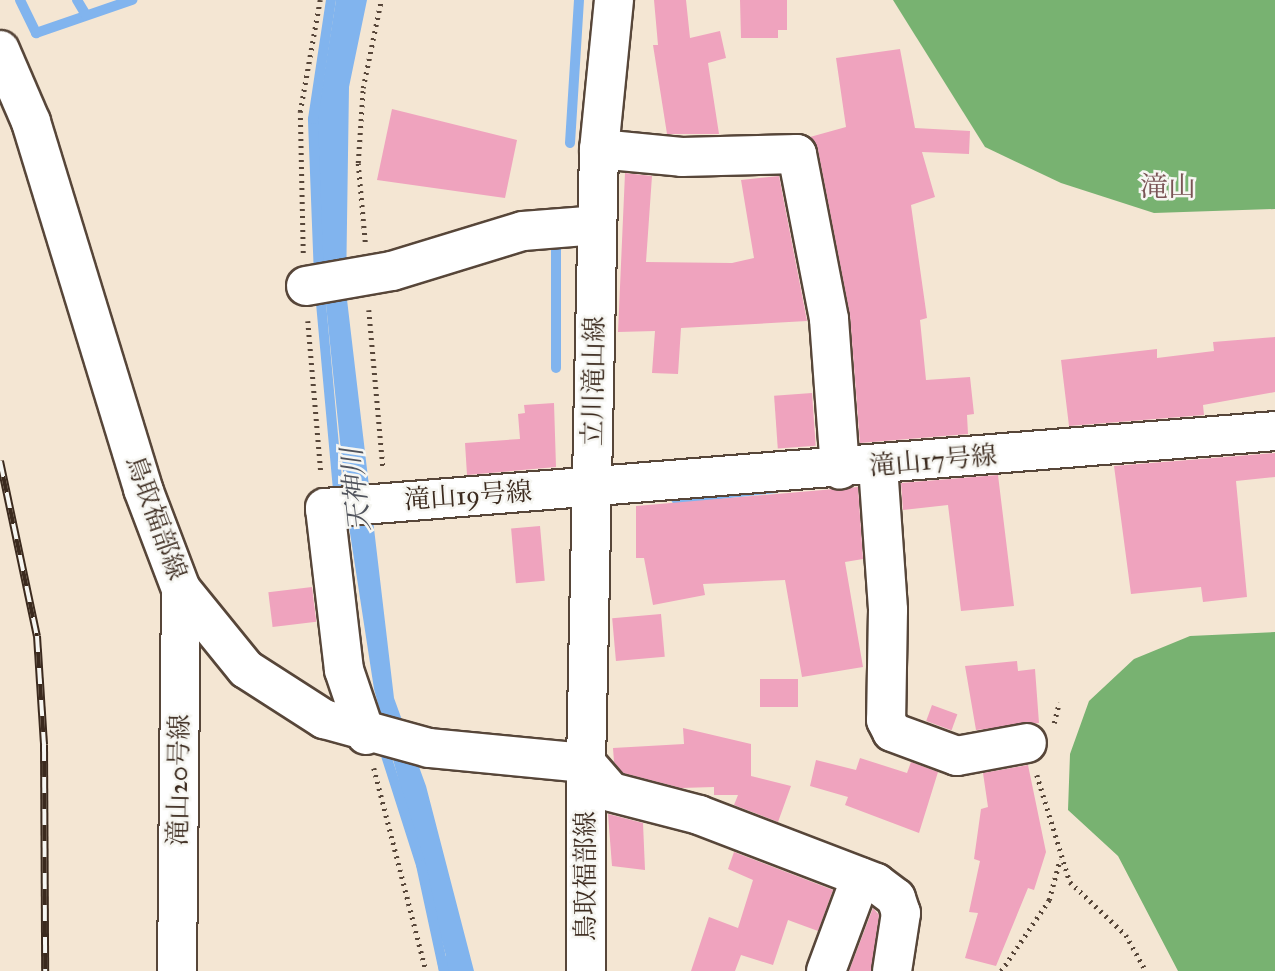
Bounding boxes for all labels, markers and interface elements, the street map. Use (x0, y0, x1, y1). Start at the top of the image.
district label: 滝山 (1140, 170, 1196, 204)
street label: 立川滝山線 (577, 316, 611, 446)
street label: 滝山17号線 (868, 440, 998, 482)
water label: 天神川 (335, 446, 377, 534)
street label: 鳥取福部線 (119, 452, 193, 584)
street label: 滝山19号線 (403, 476, 533, 516)
street label: 滝山20号線 (162, 714, 196, 846)
street label: 鳥取福部線 (570, 811, 602, 941)

